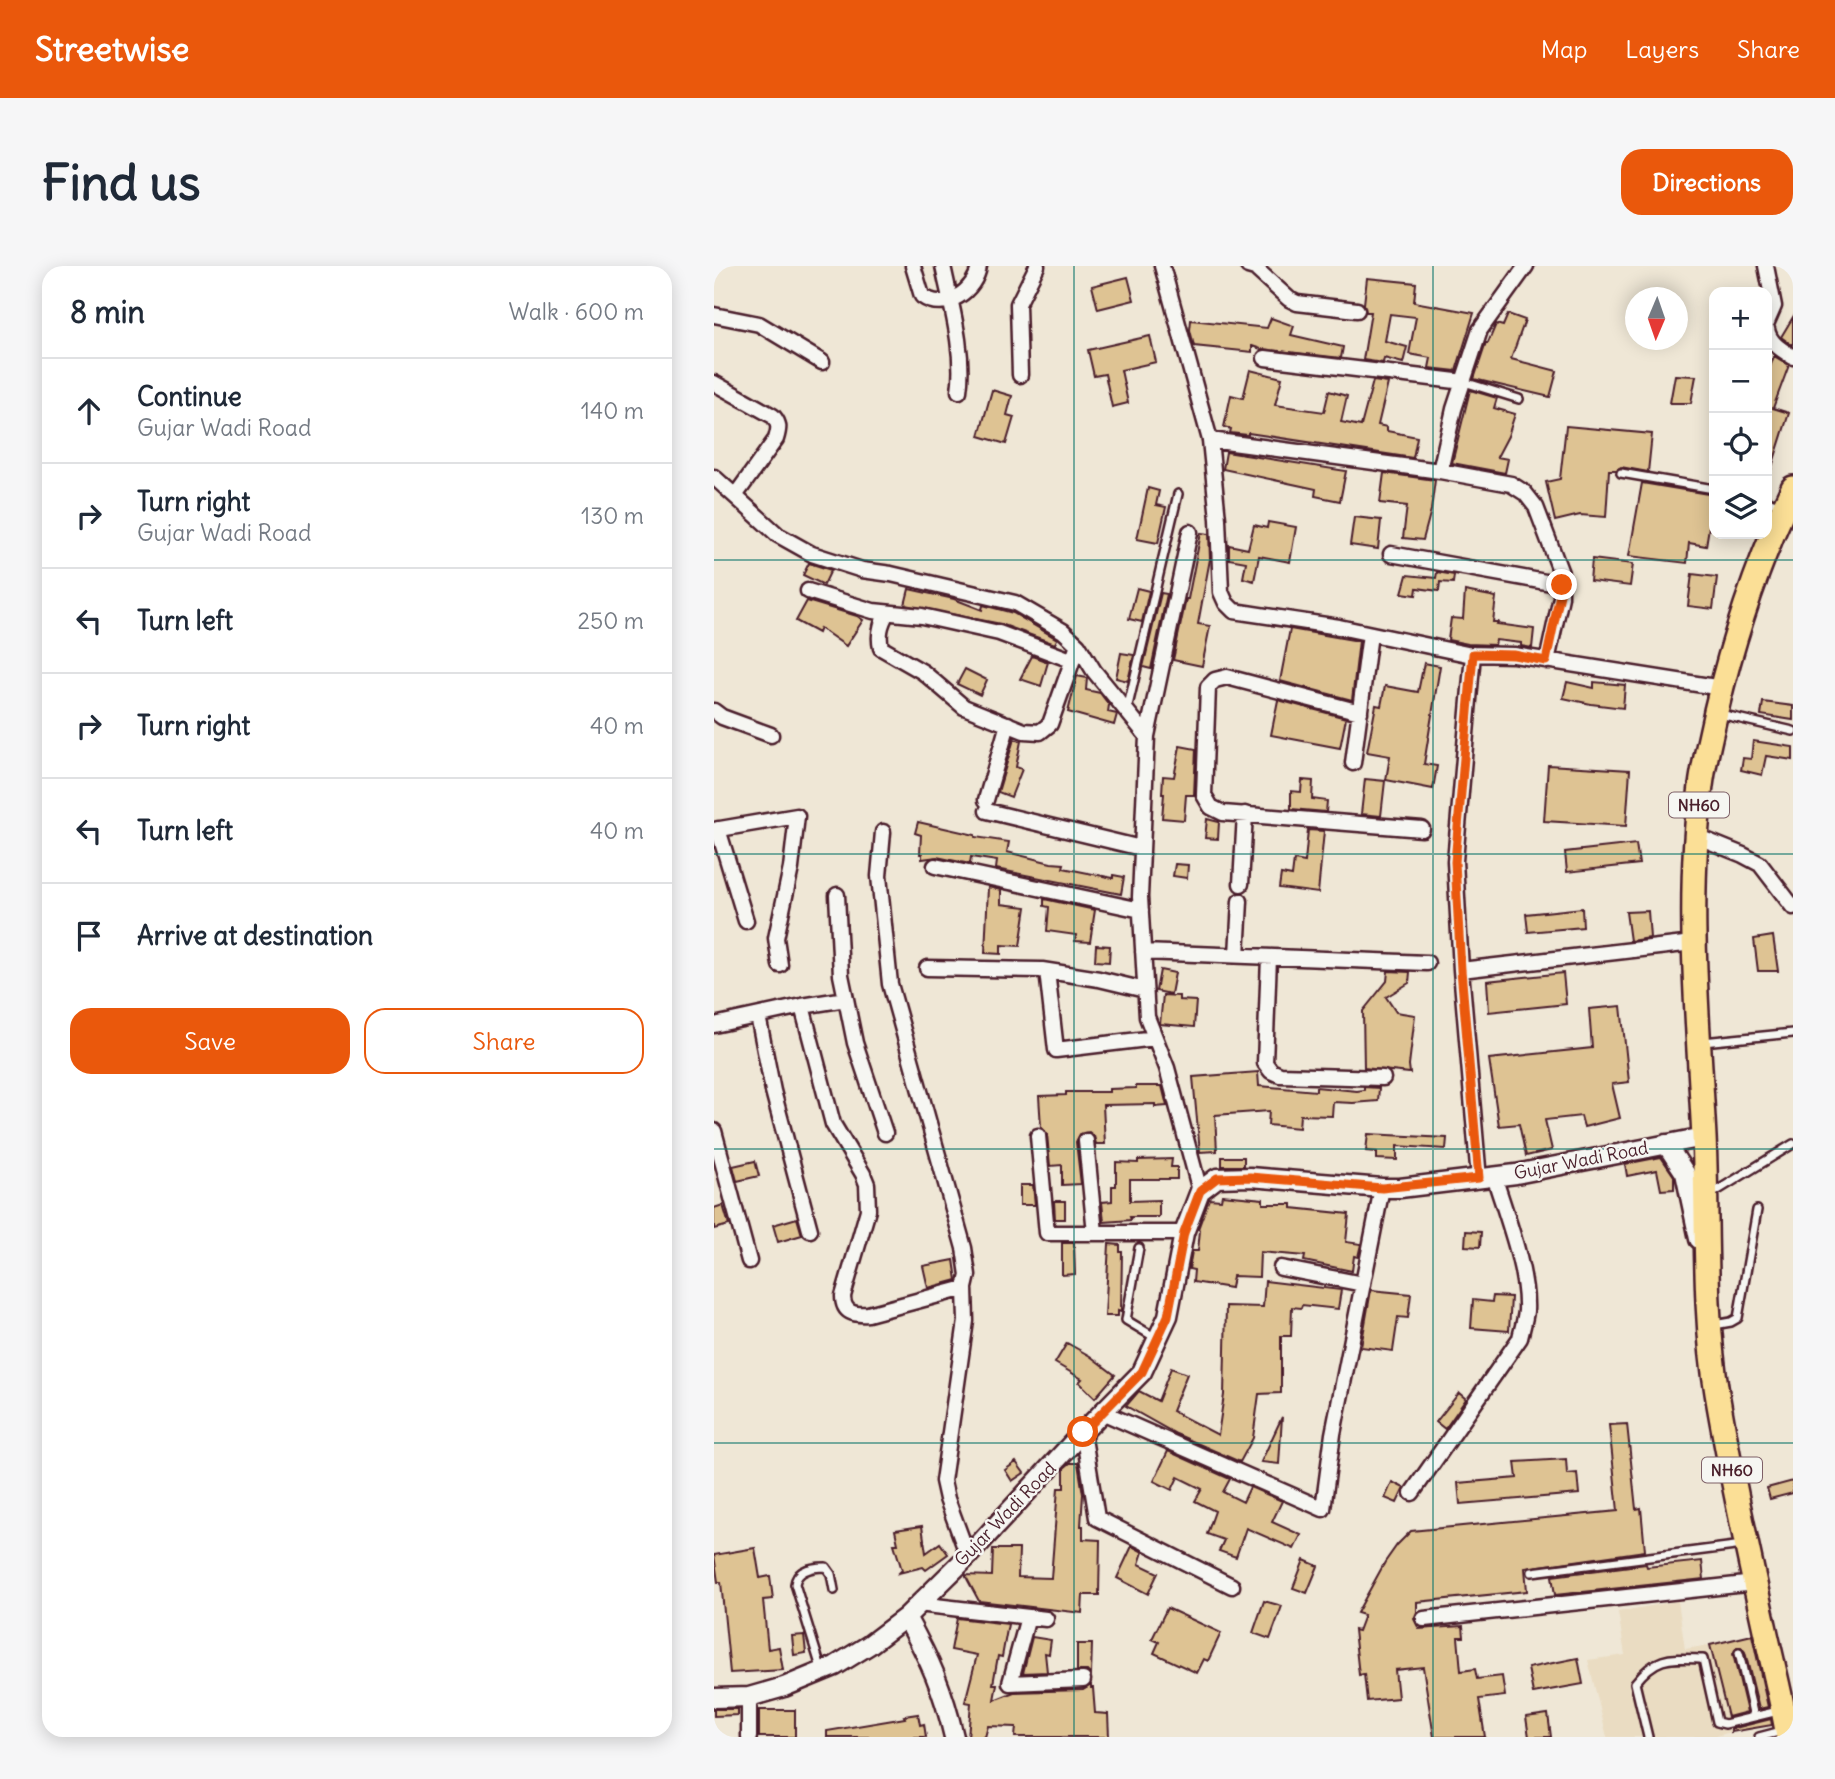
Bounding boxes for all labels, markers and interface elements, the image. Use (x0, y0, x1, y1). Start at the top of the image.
text: Streetwise (35, 28, 189, 70)
text: Map (1541, 34, 1587, 64)
text: Layers (1625, 34, 1699, 64)
text: Share (1737, 34, 1800, 64)
button: Directions (1621, 149, 1793, 215)
text: Find us (42, 152, 200, 213)
north arrow (1625, 287, 1688, 350)
map controls (1709, 287, 1772, 539)
button: + (1709, 287, 1772, 350)
text: 8 min (70, 293, 145, 331)
text: Walk · 600 m (509, 297, 644, 326)
button: − (1709, 350, 1772, 413)
text: Continue (137, 380, 242, 413)
icon: ahead (70, 392, 108, 430)
text: 140 m (581, 396, 644, 425)
text: Gujar Wadi Road (137, 413, 311, 442)
button: locate (1709, 413, 1772, 476)
button: layers (1709, 476, 1772, 539)
text: Turn right (137, 485, 250, 518)
icon: right (70, 497, 108, 535)
text: 130 m (581, 501, 644, 530)
text: Gujar Wadi Road (137, 518, 311, 547)
route end (1546, 569, 1577, 600)
icon: left (70, 602, 108, 640)
text: Turn left (137, 604, 233, 637)
text: 250 m (577, 606, 644, 635)
icon: right (70, 707, 108, 745)
text: Turn right (137, 709, 250, 742)
text: 40 m (590, 711, 644, 740)
road number: NH60 (1669, 792, 1729, 818)
icon: left (70, 812, 108, 850)
text: Turn left (137, 814, 233, 847)
text: 40 m (590, 816, 644, 845)
icon: arrive (70, 917, 108, 955)
text: Arrive at destination (137, 919, 373, 952)
button: Save (70, 1008, 350, 1074)
button: Share (364, 1008, 644, 1074)
street label: Gujar Wadi Road (1512, 1136, 1651, 1184)
route start (1067, 1416, 1098, 1447)
street label: Gujar Wadi Road (949, 1457, 1061, 1571)
road number: NH60 (1702, 1458, 1762, 1482)

